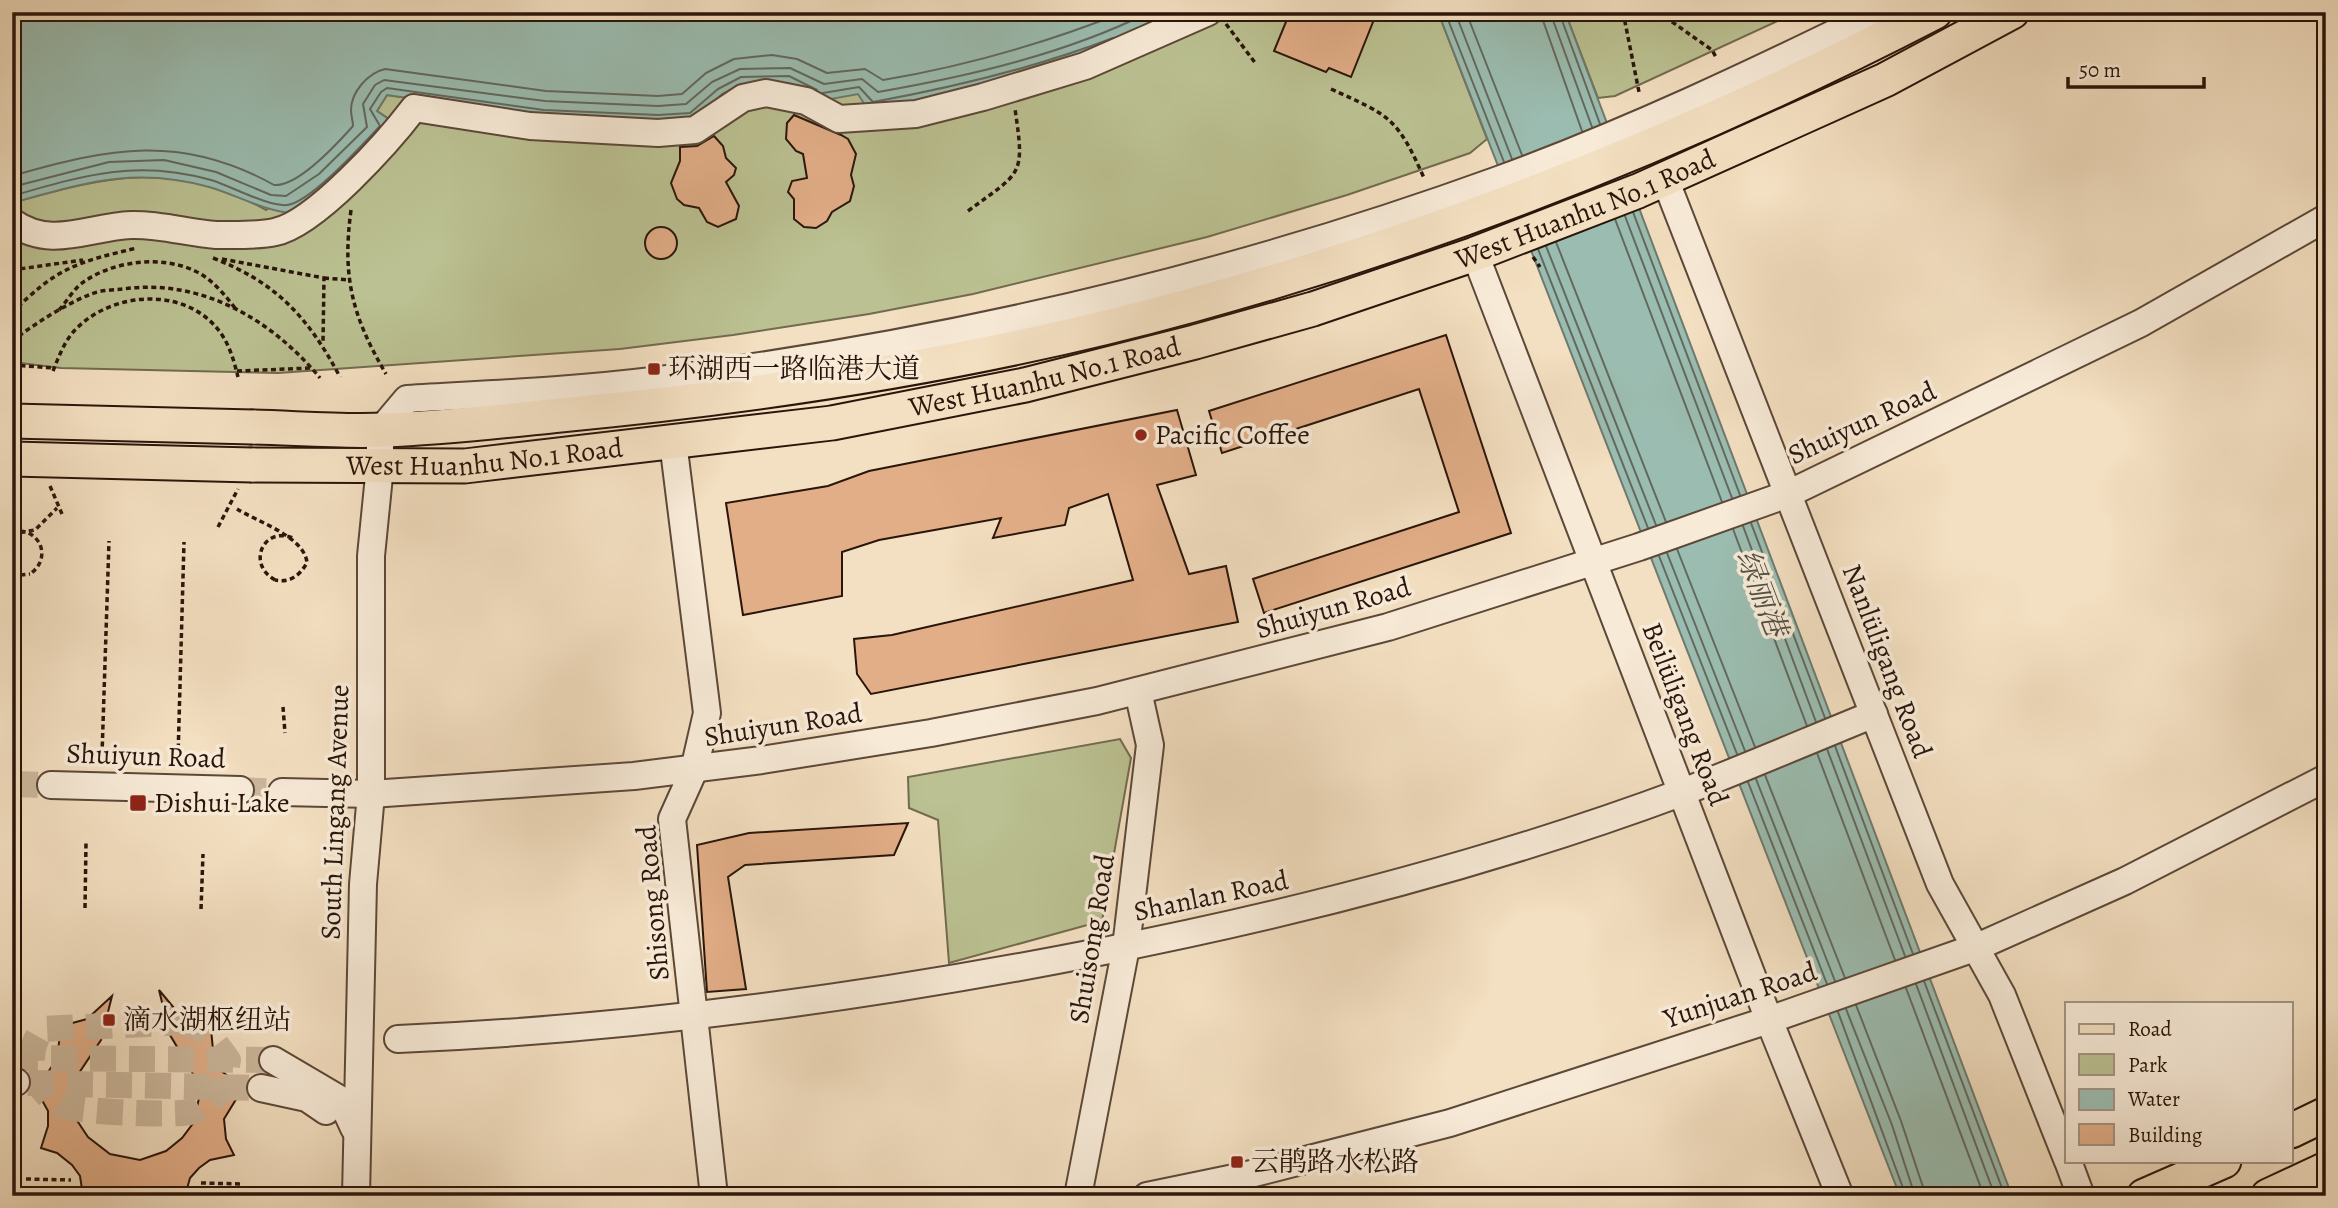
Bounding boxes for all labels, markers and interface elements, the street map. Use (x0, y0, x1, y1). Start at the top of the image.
scale bar (2068, 46, 2205, 90)
text: 50 m (2079, 56, 2121, 84)
street label: West Huanhu No.1 Road (1449, 139, 1722, 279)
street label: West Huanhu No.1 Road (905, 327, 1185, 427)
place label: 环湖西一路临港大道 (668, 350, 920, 388)
marker: 环湖西一路临港大道 (646, 361, 662, 377)
street label: Shuiyun Road (1782, 372, 1943, 474)
place label: Pacific Coffee (1155, 416, 1310, 454)
marker: Pacific Coffee (1133, 427, 1149, 443)
street label: West Huanhu No.1 Road (345, 429, 626, 486)
water label: 绿丽港 (1727, 544, 1798, 646)
street label: Nanlüligang Road (1833, 559, 1942, 764)
street label: Shuiyun Road (1251, 568, 1416, 648)
street label: Beilüligang Road (1633, 617, 1738, 812)
street label: South Lingang Avenue (312, 684, 358, 940)
street label: Shuiyun Road (701, 694, 866, 756)
street label: Shuiyun Road (66, 734, 227, 778)
place label: Dishui Lake (154, 784, 290, 822)
marker: Dishui Lake (128, 793, 148, 813)
street label: Shisong Road (627, 823, 679, 982)
street label: Shuisong Road (1060, 851, 1124, 1026)
street label: Shanlan Road (1130, 861, 1293, 931)
street label: Yunjuan Road (1658, 952, 1822, 1038)
place label: 滴水湖枢纽站 (123, 1001, 291, 1039)
legend (2065, 1002, 2292, 1162)
marker: 滴水湖枢纽站 (101, 1012, 117, 1028)
text: Road (2128, 1015, 2172, 1043)
text: Park (2128, 1051, 2168, 1079)
text: Water (2127, 1085, 2180, 1113)
text: Building (2128, 1121, 2203, 1149)
place label: 云鹃路水松路 (1251, 1143, 1419, 1181)
marker: 云鹃路水松路 (1229, 1154, 1245, 1170)

